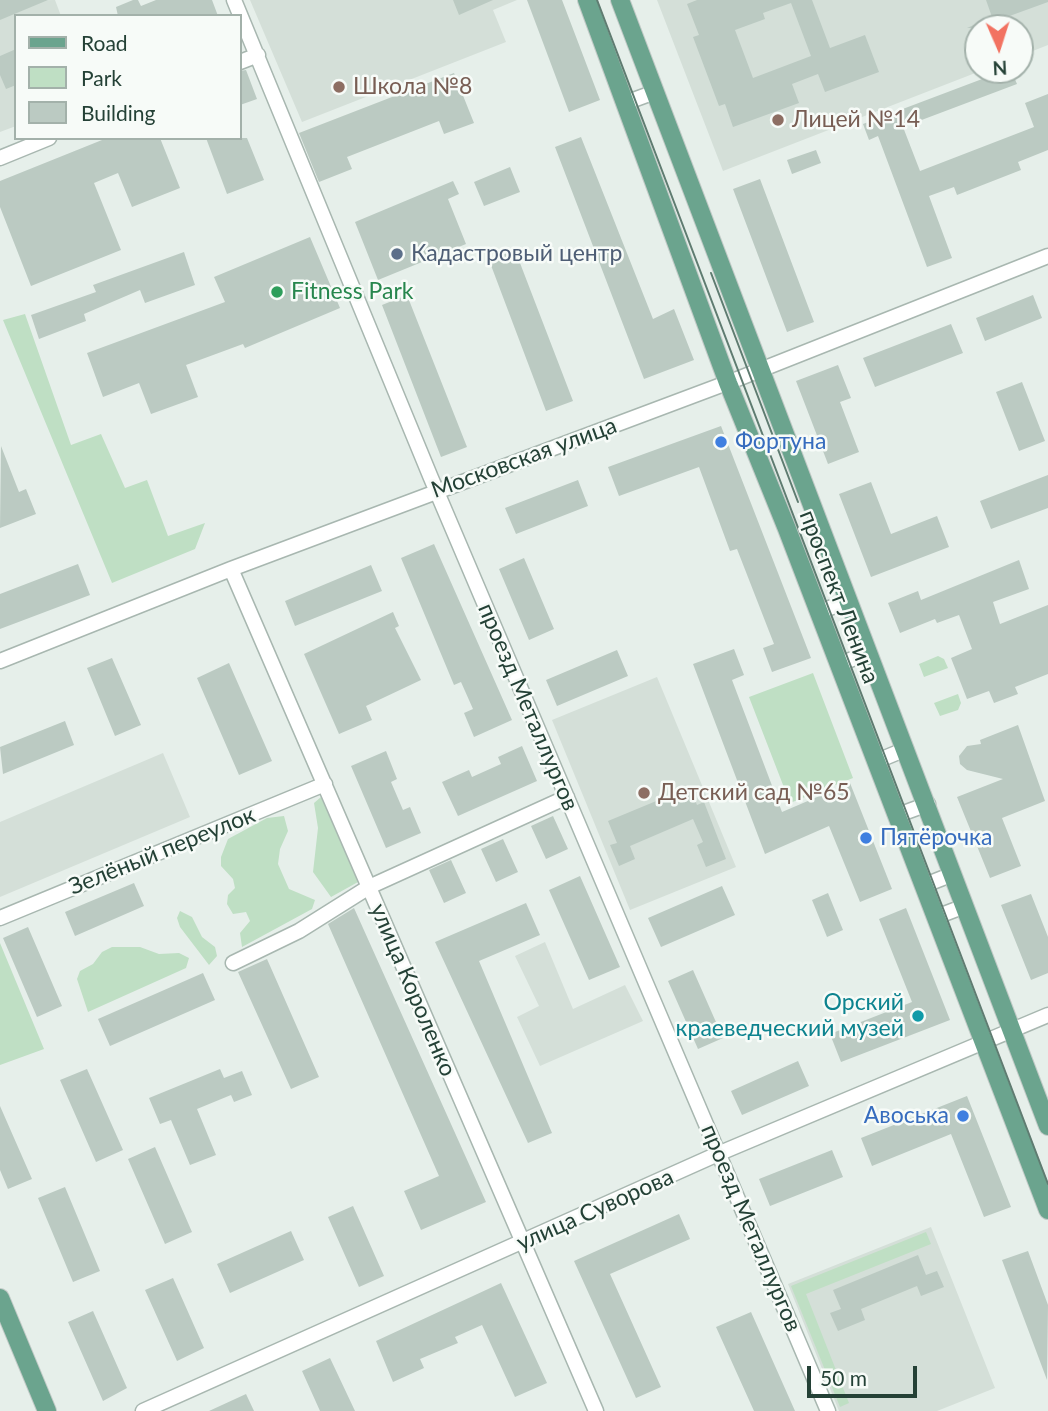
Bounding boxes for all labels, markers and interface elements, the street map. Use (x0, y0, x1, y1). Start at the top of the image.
legend (14, 14, 242, 140)
north arrow (964, 14, 1034, 84)
text: Road (81, 30, 128, 55)
text: N (992, 57, 1008, 80)
text: Park (81, 65, 122, 90)
place label: Школа №8 (353, 73, 472, 101)
marker: Школа №8 (331, 79, 347, 95)
text: Building (81, 100, 156, 125)
place label: Лицей №14 (792, 106, 920, 134)
marker: Лицей №14 (770, 112, 786, 128)
place label: Кадастровый центр (411, 240, 622, 268)
marker: Кадастровый центр (389, 246, 405, 262)
place label: Fitness Park (291, 278, 413, 306)
marker: Fitness Park (269, 284, 285, 300)
street label: Московская улица (428, 412, 620, 504)
place label: Фортуна (735, 428, 826, 456)
marker: Фортуна (713, 434, 729, 450)
street label: проспект Ленина (793, 506, 885, 688)
street label: проезд Металлургов (472, 599, 584, 815)
place label: Детский сад №65 (658, 779, 850, 807)
marker: Детский сад №65 (636, 785, 652, 801)
street label: Зелёный переулок (65, 801, 259, 901)
place label: Пятёрочка (880, 824, 992, 852)
marker: Пятёрочка (858, 830, 874, 846)
street label: улица Короленко (364, 900, 462, 1080)
place label: Орский краеведческий музей (676, 989, 904, 1043)
marker: Орский краеведческий музей (910, 1008, 926, 1024)
place label: Авоська (864, 1102, 949, 1130)
marker: Авоська (955, 1108, 971, 1124)
street label: проезд Металлургов (695, 1120, 807, 1336)
street label: улица Суворова (512, 1163, 678, 1257)
scale bar (810, 1352, 920, 1396)
text: 50 m (820, 1365, 867, 1390)

